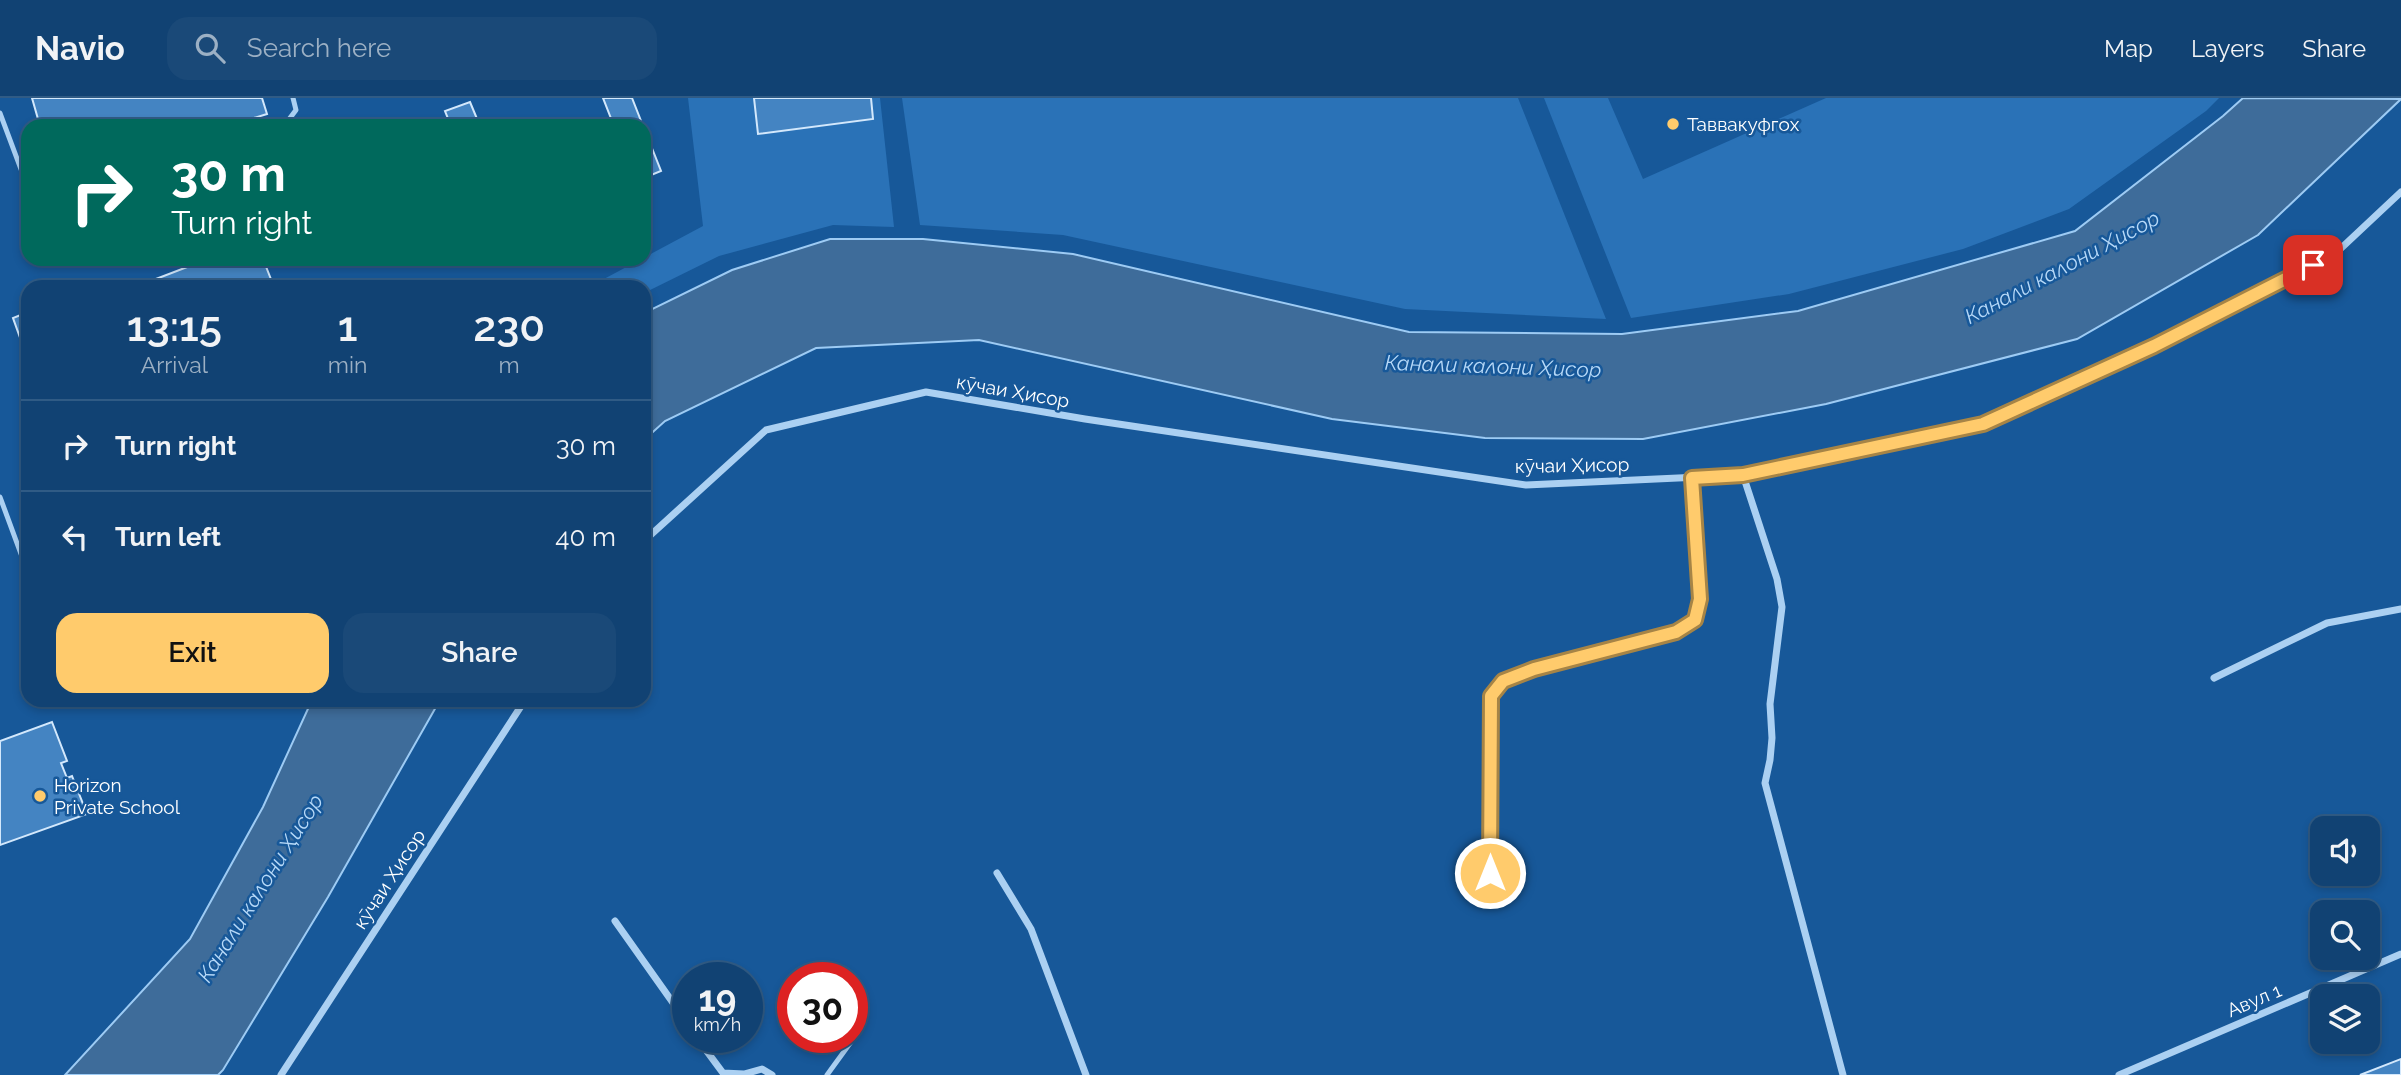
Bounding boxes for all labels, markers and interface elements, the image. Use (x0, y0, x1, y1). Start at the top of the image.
search box (167, 17, 657, 80)
text: Navio (35, 29, 125, 68)
icon: search (191, 29, 229, 67)
text: Search here (247, 33, 391, 63)
text: Map (2104, 34, 2153, 63)
text: Layers (2191, 34, 2264, 63)
text: Share (2302, 34, 2366, 63)
place label: Таввакуфгох (1687, 113, 1800, 135)
marker: Таввакуфгох (1665, 116, 1681, 132)
text: 30 m (171, 145, 286, 202)
icon: right (56, 147, 147, 238)
text: Turn right (171, 204, 312, 241)
water label: Канали калони Ҳисор (1960, 205, 2164, 329)
pin (2283, 235, 2343, 295)
icon: arrive (2294, 246, 2332, 284)
text: 13:15 (127, 302, 222, 351)
text: 1 (338, 302, 358, 351)
text: 230 (473, 302, 545, 351)
water label: Канали калони Ҳисор (1384, 350, 1602, 382)
text: Arrival (141, 351, 208, 378)
text: min (328, 351, 367, 378)
text: m (499, 351, 520, 378)
street label: кӯчаи Ҳисор (955, 370, 1071, 412)
icon: right (56, 427, 94, 465)
text: Turn right (115, 431, 236, 461)
text: 30 m (556, 431, 616, 461)
street label: кӯчаи Ҳисор (1515, 453, 1629, 477)
icon: left (56, 518, 94, 556)
text: Turn left (115, 522, 221, 552)
text: 40 m (555, 522, 616, 552)
button: Exit (56, 613, 329, 693)
button: Share (343, 613, 616, 693)
place label: Horizon Private School (54, 774, 181, 818)
marker: Horizon Private School (32, 788, 48, 804)
water label: Канали калони Ҳисор (192, 789, 328, 987)
map controls (2310, 816, 2380, 1054)
button: sound (2310, 816, 2380, 886)
street label: кӯчаи Ҳисор (349, 825, 429, 933)
position arrow (1453, 836, 1527, 910)
button: search (2310, 900, 2380, 970)
speed limit sign: 30 (777, 962, 868, 1053)
text: 19 (699, 978, 736, 1019)
street label: Авул 1 (2223, 979, 2285, 1021)
button: layers (2310, 984, 2380, 1054)
text: km/h (694, 1014, 741, 1035)

